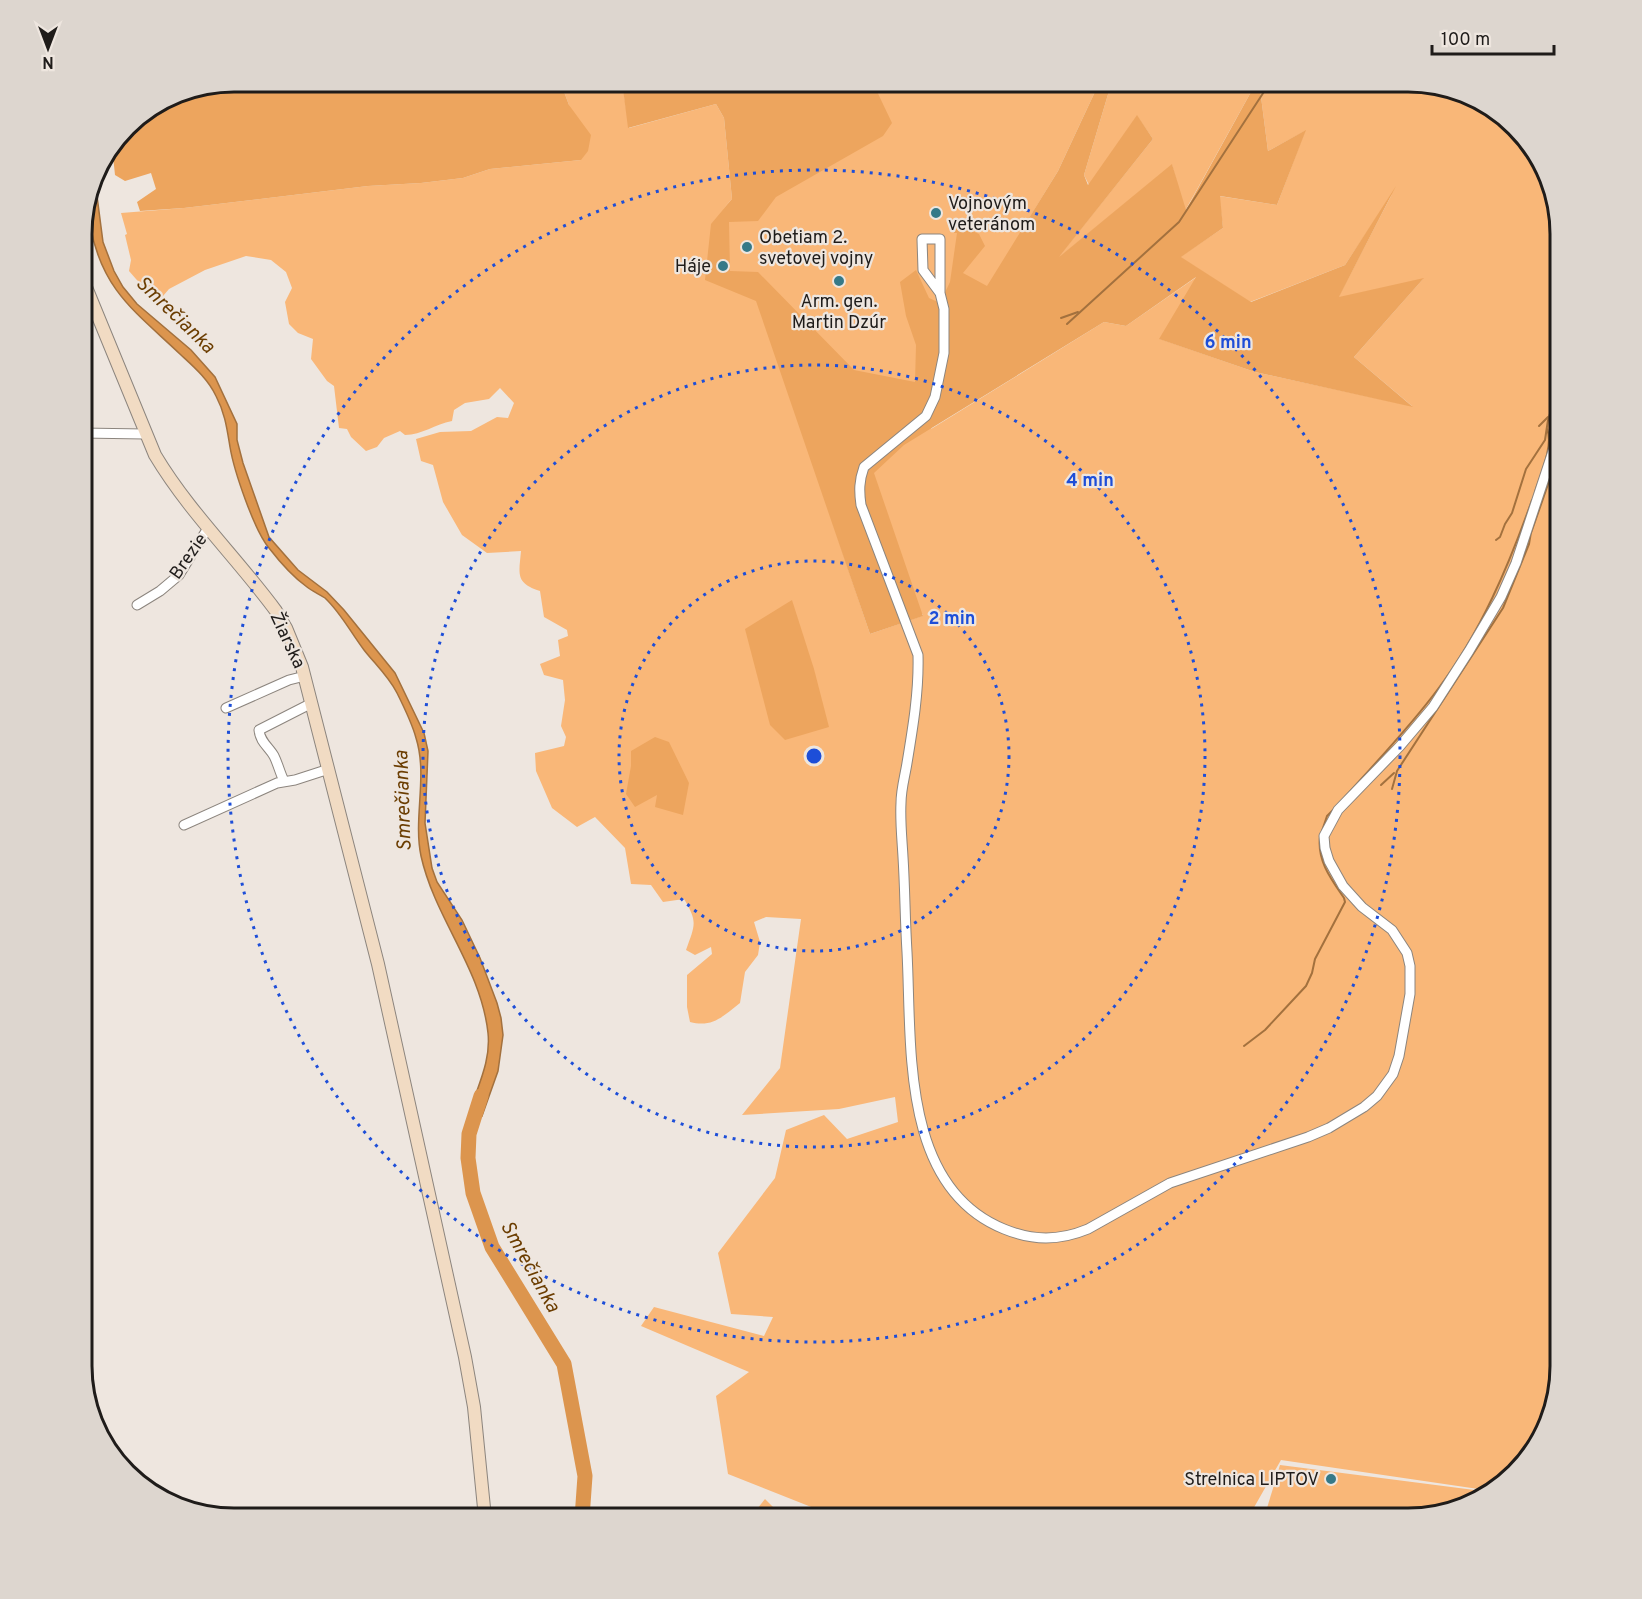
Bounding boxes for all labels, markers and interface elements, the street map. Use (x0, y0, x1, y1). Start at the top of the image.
north arrow (18, 18, 78, 78)
scale bar (1432, 18, 1554, 56)
text: 100 m (1441, 29, 1490, 52)
text: N (42, 51, 54, 71)
place label: Vojnovým veteránom (948, 193, 1035, 237)
marker: Vojnovým veteránom (929, 206, 943, 220)
place label: Obetiam 2. svetovej vojny (759, 227, 873, 271)
marker: Obetiam 2. svetovej vojny (740, 240, 754, 254)
place label: Háje (675, 256, 711, 279)
marker: Háje (716, 259, 730, 273)
water label: Smrečianka (129, 271, 221, 360)
marker: Arm. gen. Martin Dzúr (832, 274, 846, 288)
place label: Arm. gen. Martin Dzúr (792, 291, 886, 335)
text: 6 min (1204, 332, 1252, 355)
text: 4 min (1066, 470, 1114, 493)
street label: Brezie (165, 529, 213, 584)
street label: Žiarska (264, 608, 312, 673)
text: 2 min (928, 608, 976, 631)
centre of rings (804, 746, 824, 766)
water label: Smrečianka (389, 749, 419, 852)
water label: Smrečianka (493, 1216, 565, 1318)
place label: Strelnica LIPTOV (1184, 1469, 1319, 1492)
marker: Strelnica LIPTOV (1324, 1472, 1338, 1486)

